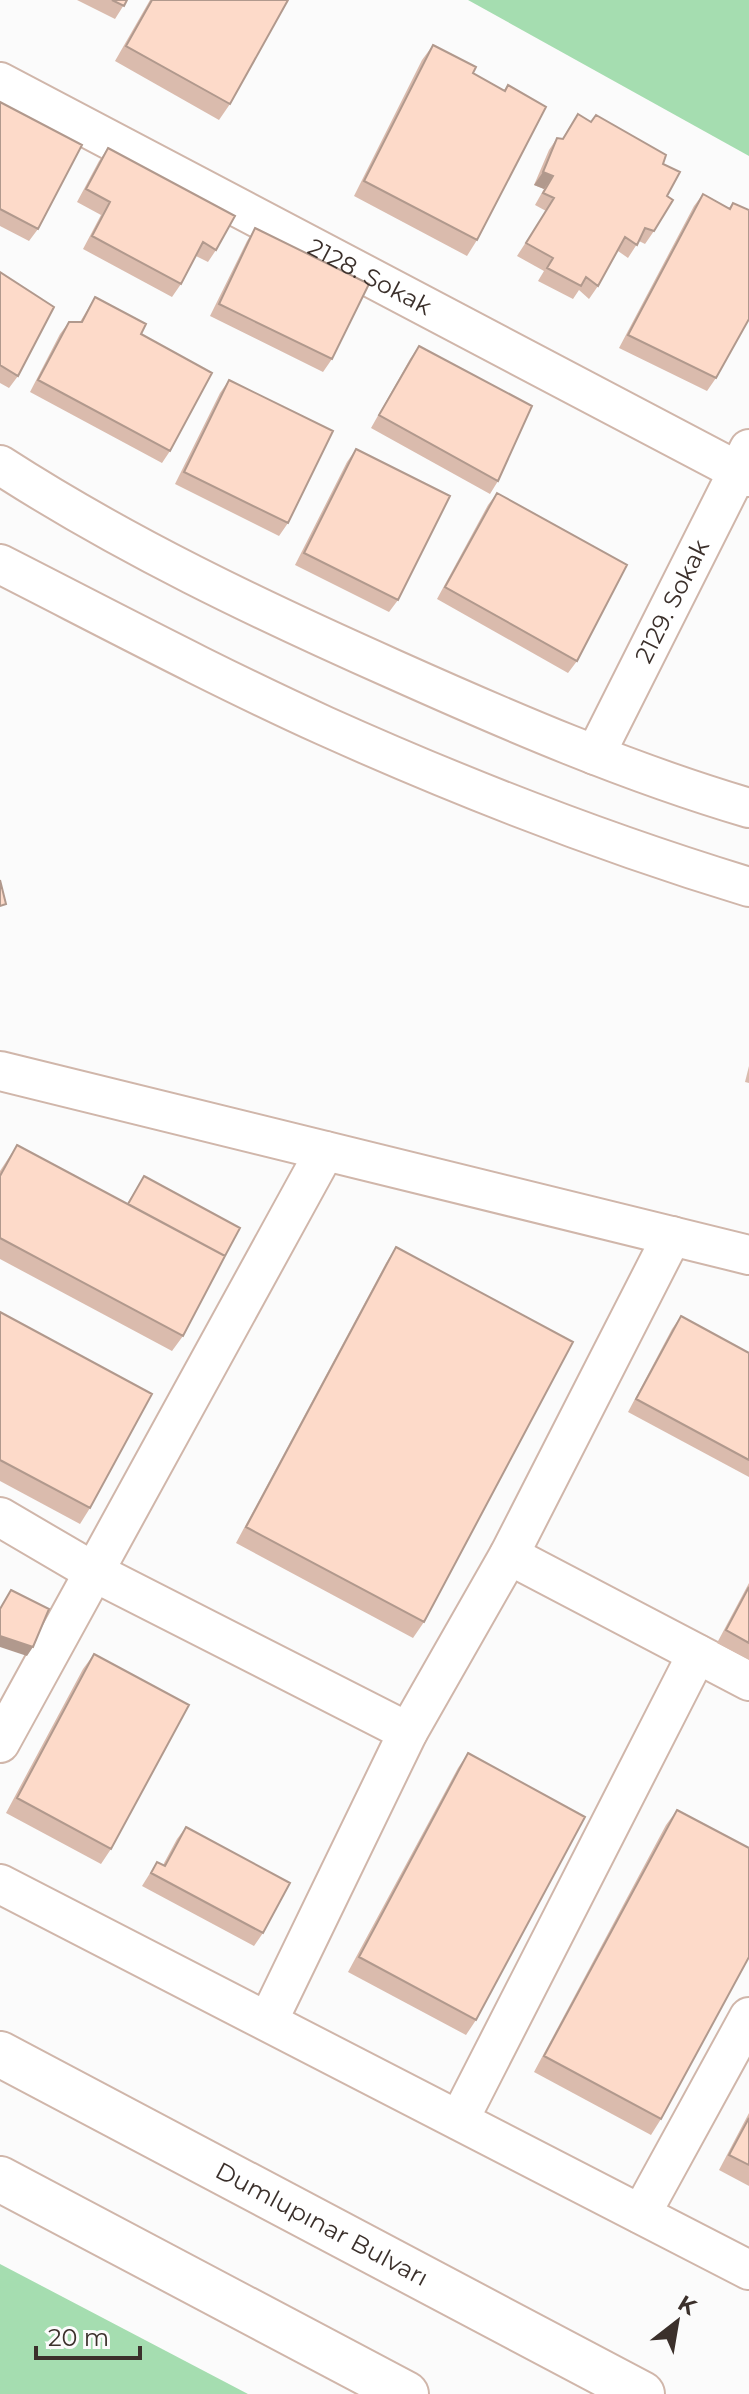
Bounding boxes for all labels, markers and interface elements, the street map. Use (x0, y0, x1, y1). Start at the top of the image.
street label: 2128. Sokak (303, 232, 437, 321)
street label: 2129. Sokak (629, 534, 715, 668)
street label: Dumlupınar Bulvarı (211, 2156, 433, 2292)
north arrow (637, 2282, 717, 2362)
text: K (673, 2290, 702, 2321)
scale bar (36, 2310, 140, 2360)
text: 20 m (48, 2323, 109, 2352)

